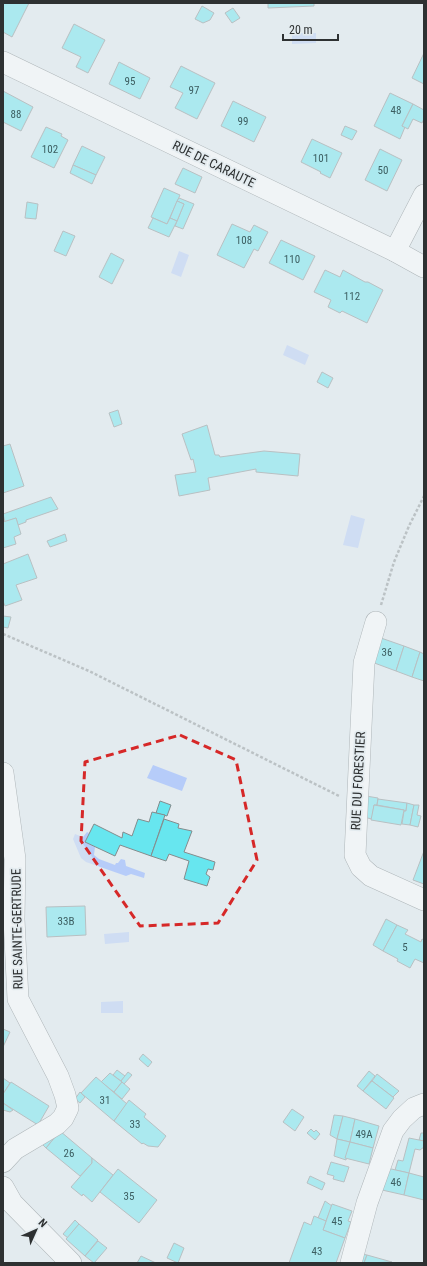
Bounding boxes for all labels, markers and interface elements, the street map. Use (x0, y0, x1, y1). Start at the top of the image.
scale bar (283, 16, 338, 42)
text: 20 m (289, 23, 313, 37)
house number: 95 (125, 75, 135, 88)
house number: 97 (189, 84, 199, 97)
house number: 48 (391, 104, 401, 117)
house number: 88 (11, 108, 21, 121)
house number: 99 (238, 115, 248, 128)
street label: RUE DE CARAUTE (170, 137, 258, 191)
house number: 102 (42, 143, 58, 156)
house number: 101 (313, 152, 329, 165)
house number: 50 (378, 164, 388, 177)
house number: 108 (236, 234, 252, 247)
house number: 110 (284, 253, 300, 266)
house number: 112 (344, 290, 360, 303)
house number: 36 (382, 646, 392, 659)
street label: RUE DU FORESTIER (348, 731, 368, 831)
street label: RUE SAINTE-GERTRUDE (8, 868, 26, 990)
house number: 33B (58, 915, 74, 928)
house number: 5 (402, 941, 408, 954)
house number: 31 (100, 1094, 110, 1107)
house number: 33 (130, 1118, 140, 1131)
house number: 49A (355, 1128, 373, 1141)
house number: 26 (64, 1147, 74, 1160)
house number: 46 (391, 1176, 401, 1189)
house number: 35 (124, 1190, 134, 1203)
north arrow (16, 1210, 56, 1250)
house number: 45 (332, 1215, 342, 1228)
text: N (36, 1216, 50, 1230)
house number: 43 (312, 1245, 322, 1258)

